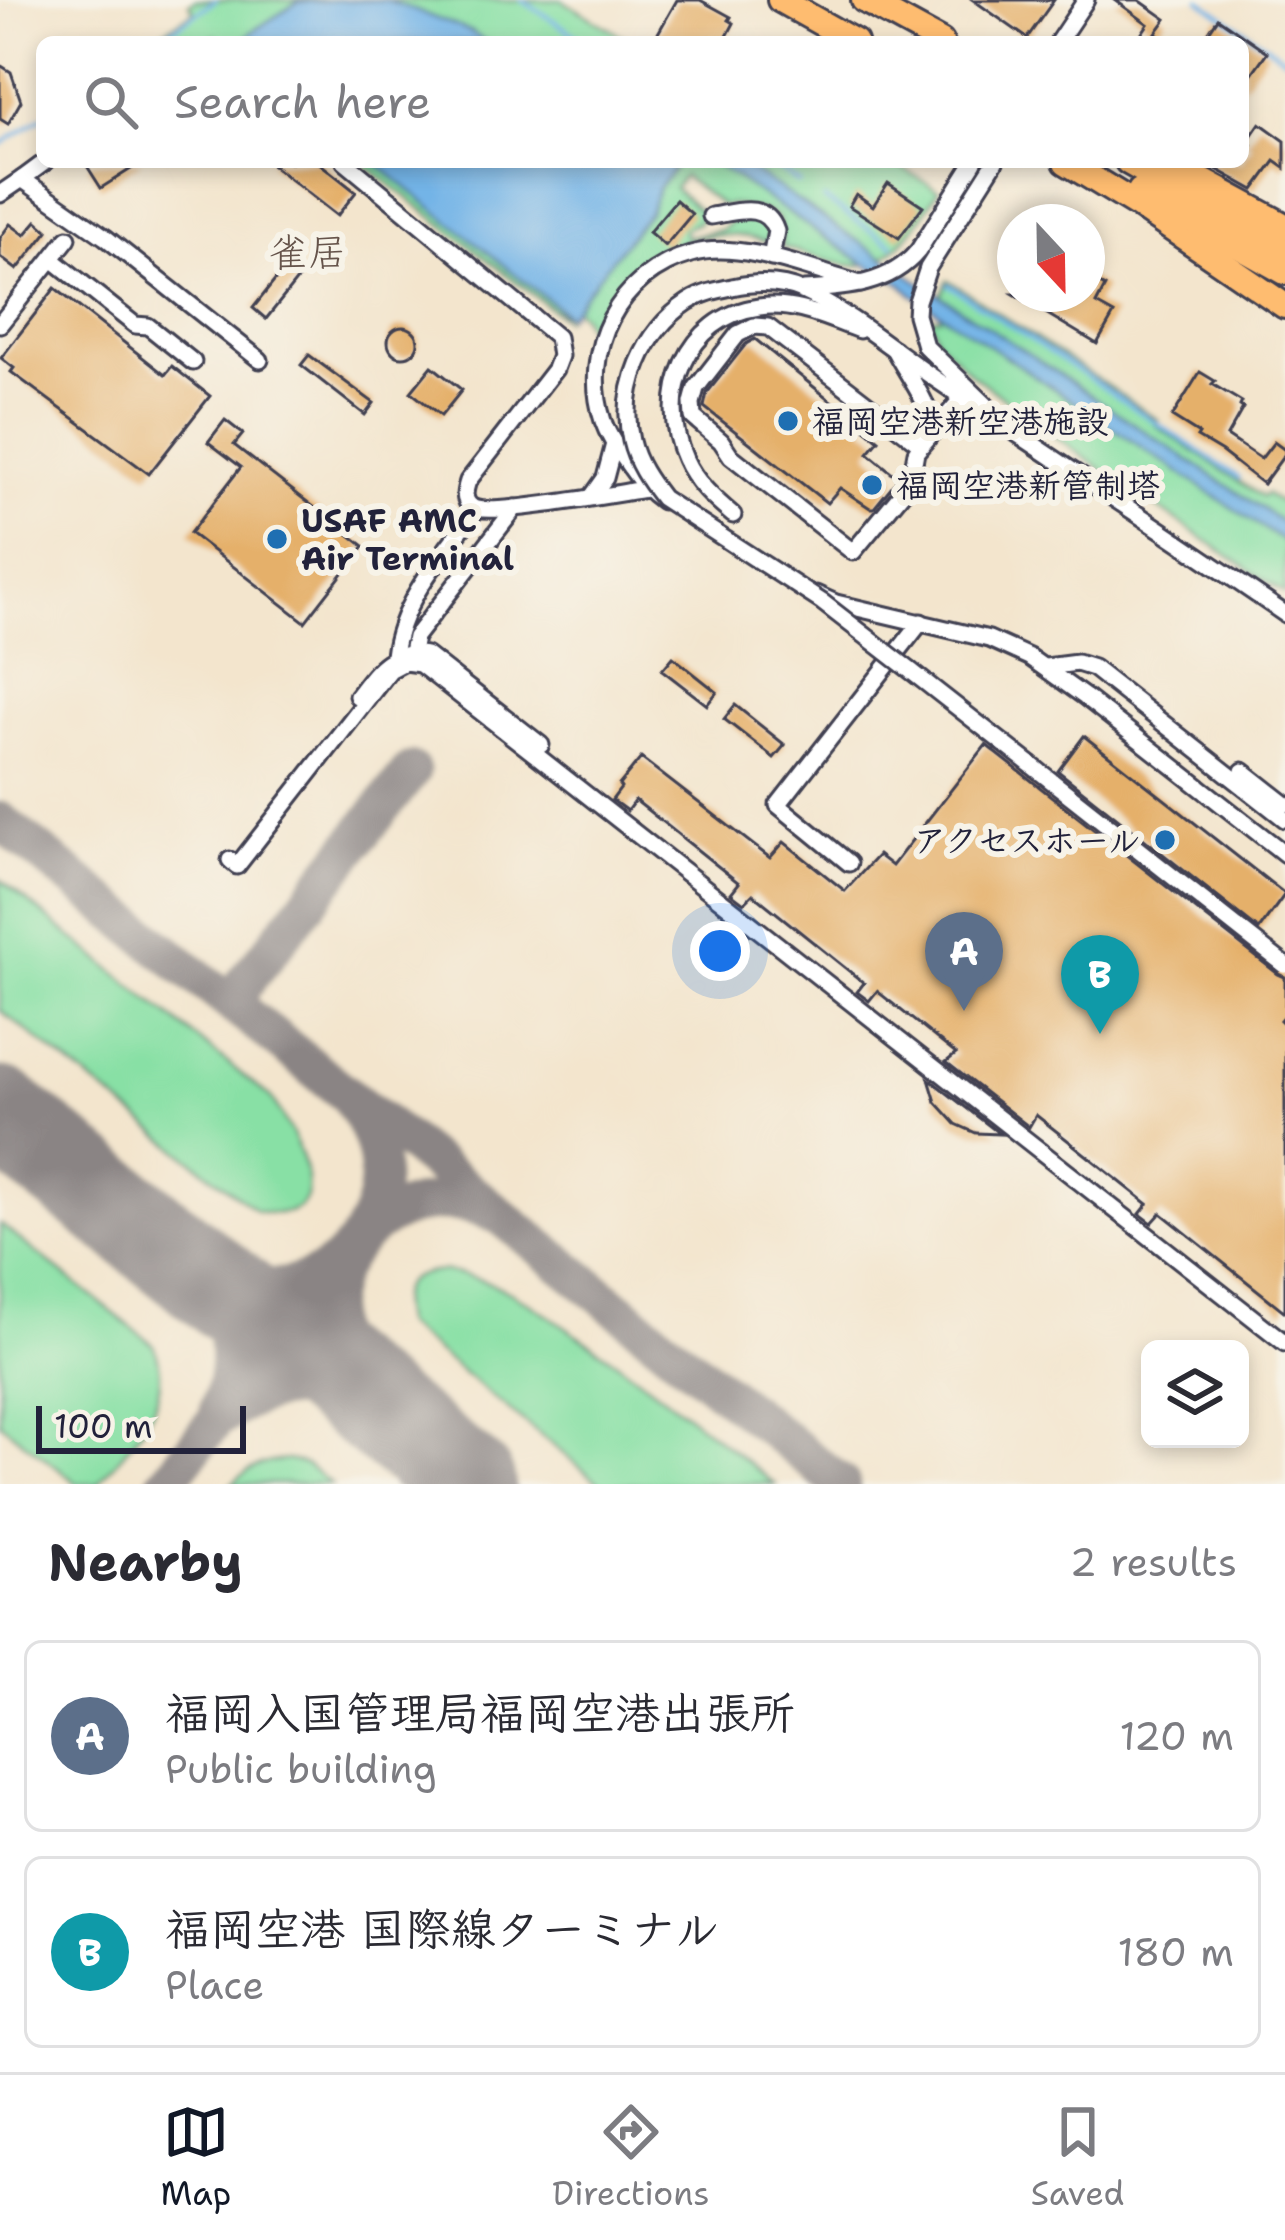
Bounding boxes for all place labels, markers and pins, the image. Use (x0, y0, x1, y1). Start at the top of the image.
place label: 福岡空港新空港施設 (812, 399, 1109, 444)
marker: 福岡空港新空港施設 (775, 408, 801, 434)
place label: 福岡空港新管制塔 (896, 463, 1160, 508)
marker: 福岡空港新管制塔 (859, 472, 885, 498)
place label: USAF AMC Air Terminal (301, 498, 514, 581)
marker: USAF AMC Air Terminal (264, 526, 290, 552)
place label: アクセスホール (913, 818, 1141, 863)
marker: アクセスホール (1152, 827, 1178, 853)
pin: A (925, 912, 1003, 1011)
pin: B (1061, 935, 1139, 1034)

